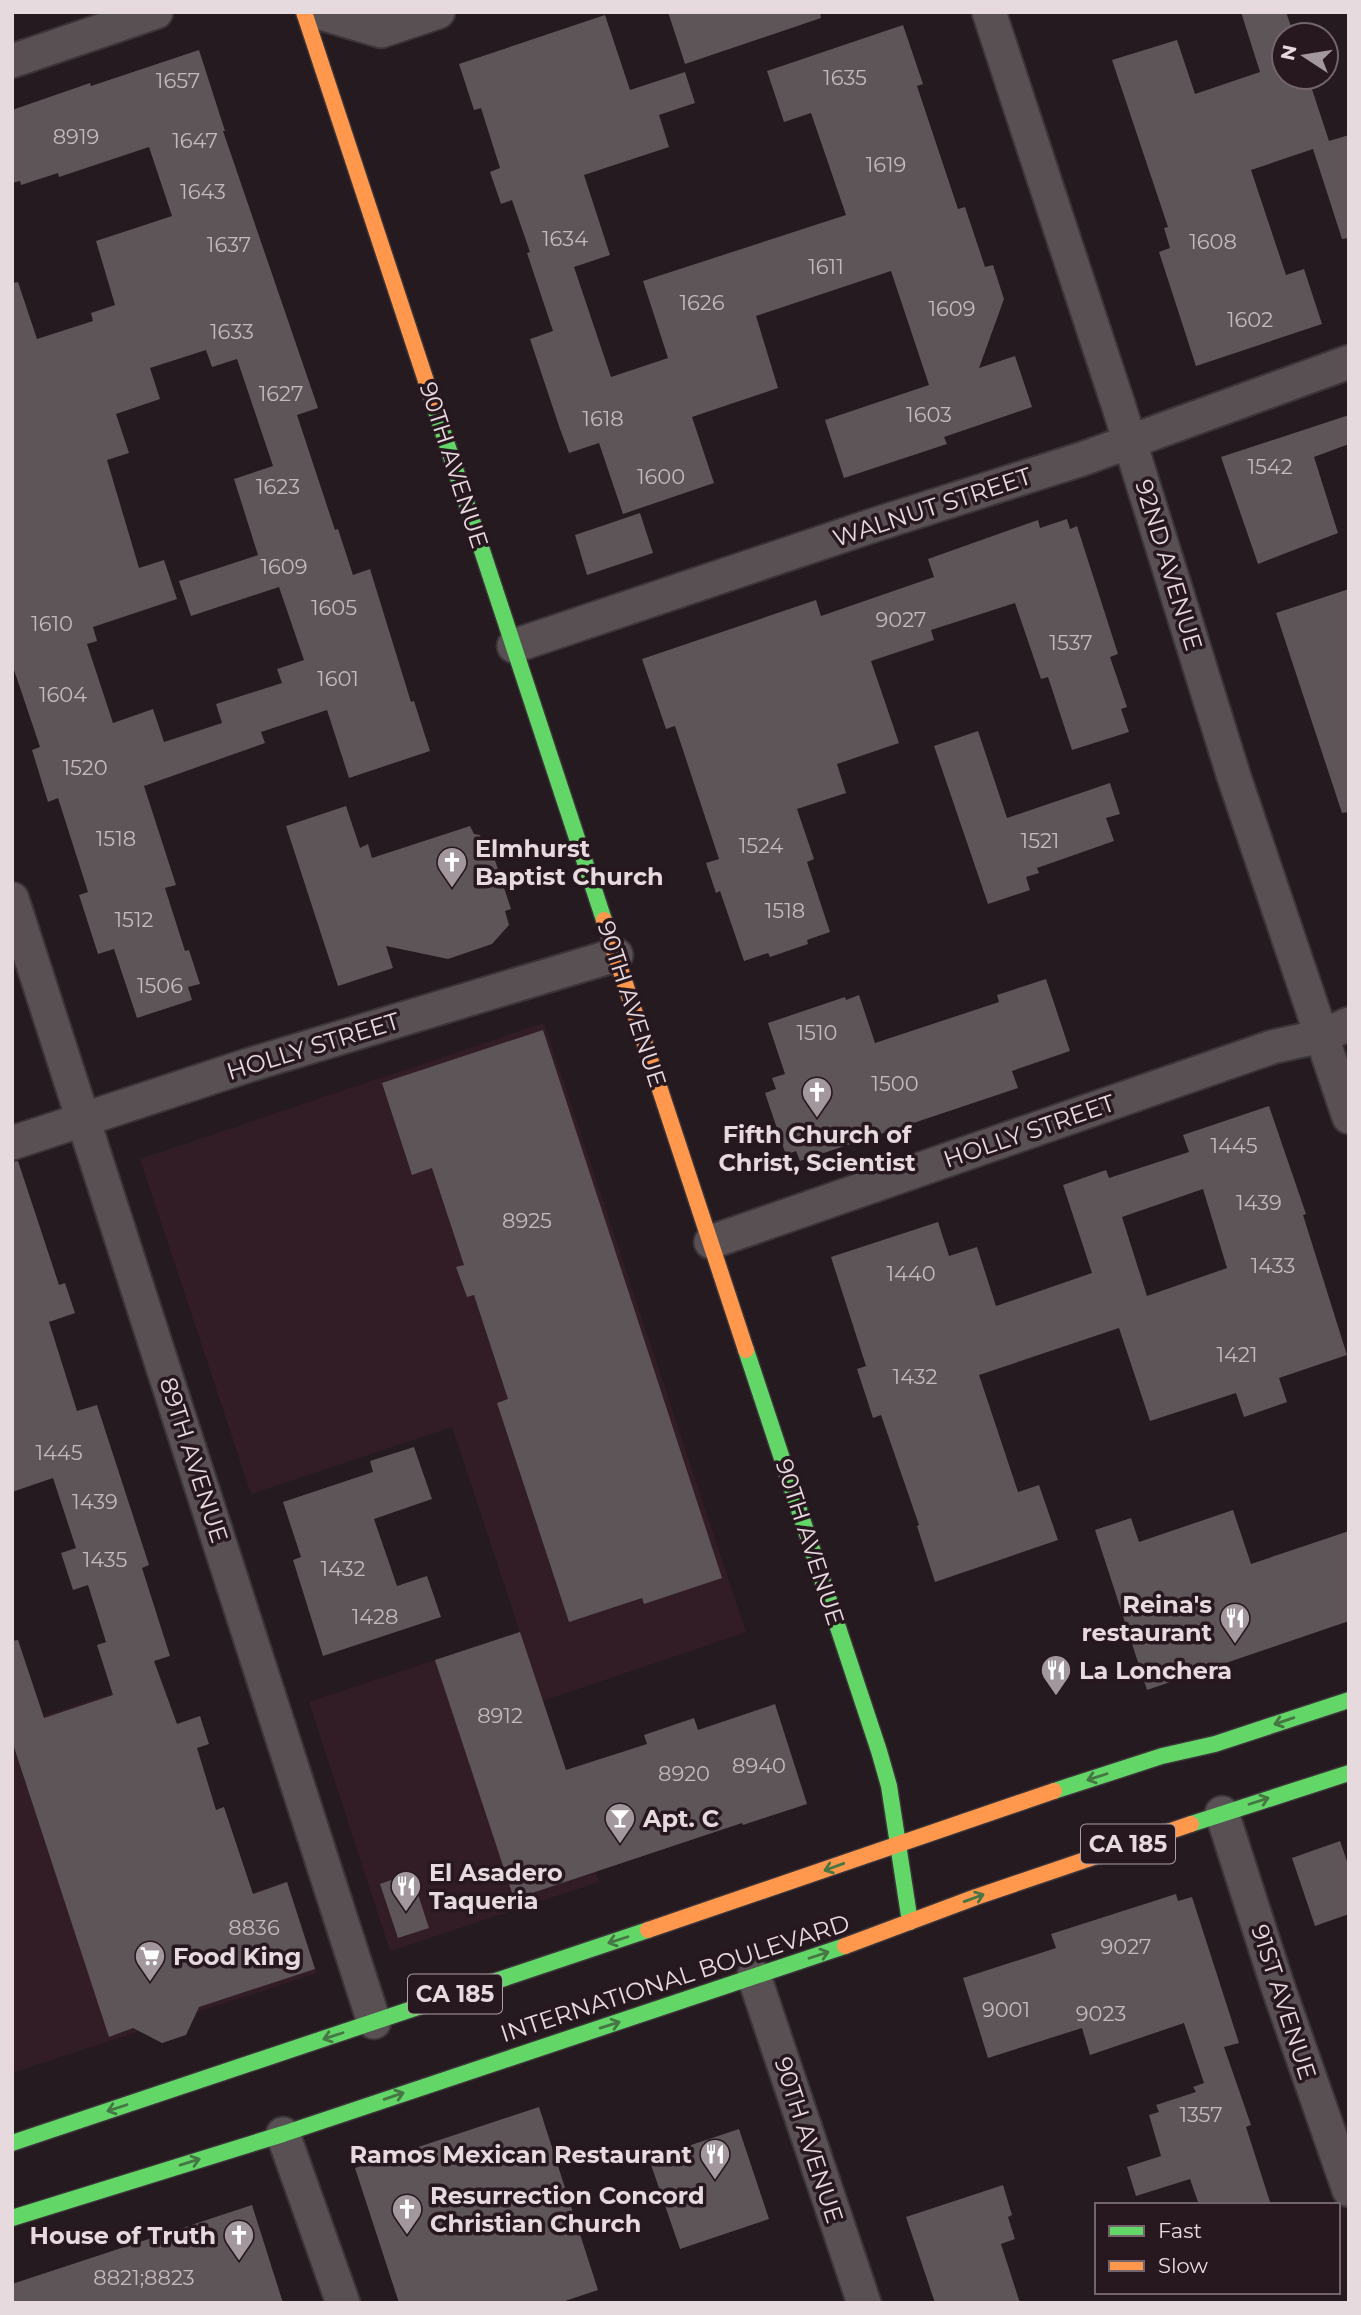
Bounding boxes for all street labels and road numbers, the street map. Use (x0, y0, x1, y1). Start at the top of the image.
street label: 90TH AVENUE (413, 378, 495, 552)
street label: WALNUT STREET (829, 461, 1035, 553)
street label: 92ND AVENUE (1129, 476, 1209, 654)
street label: 90TH AVENUE (591, 917, 673, 1091)
street label: HOLLY STREET (223, 1006, 403, 1086)
street label: HOLLY STREET (940, 1088, 1119, 1174)
street label: 89TH AVENUE (154, 1374, 234, 1546)
street label: 90TH AVENUE (769, 1455, 851, 1629)
road number: CA 185 (1081, 1825, 1175, 1864)
street label: INTERNATIONAL BOULEVARD (497, 1908, 853, 2048)
street label: 91ST AVENUE (1245, 1921, 1323, 2083)
road number: CA 185 (408, 1974, 502, 2013)
street label: 90TH AVENUE (768, 2053, 850, 2227)

